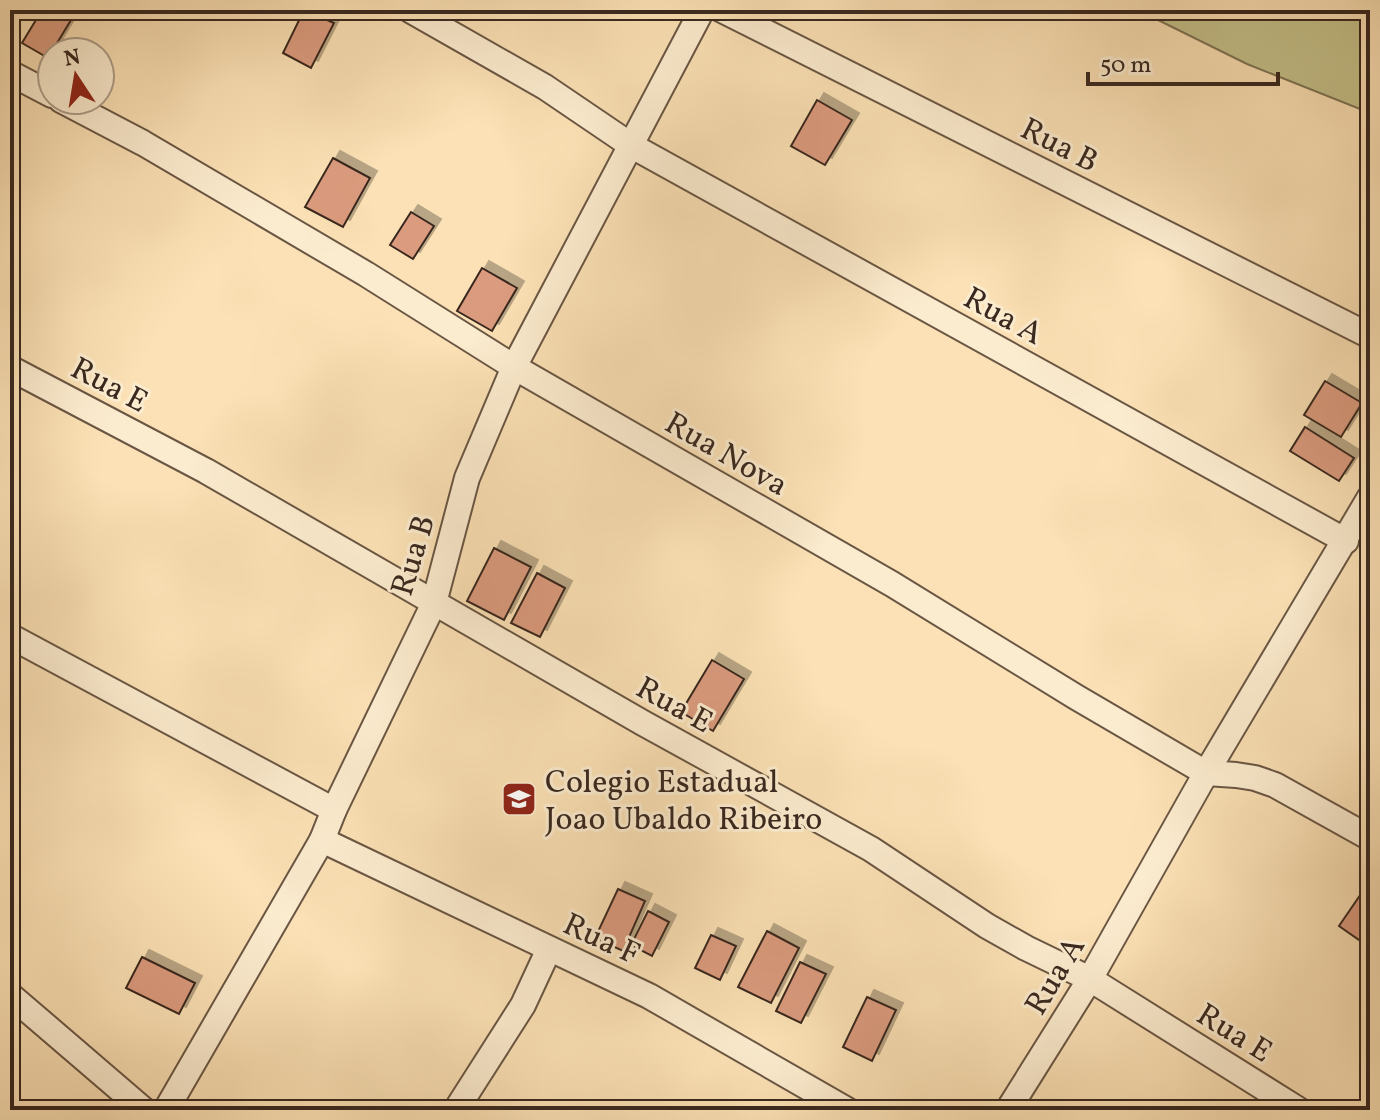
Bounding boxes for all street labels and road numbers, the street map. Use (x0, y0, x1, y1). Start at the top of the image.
street label: Rua B (1012, 108, 1105, 185)
street label: Rua A (955, 278, 1050, 357)
street label: Rua E (62, 348, 155, 425)
street label: Rua Nova (656, 403, 795, 509)
street label: Rua B (382, 510, 448, 602)
street label: Rua E (627, 668, 720, 746)
street label: Rua F (555, 904, 646, 978)
street label: Rua A (1016, 929, 1097, 1024)
street label: Rua E (1187, 994, 1280, 1075)

